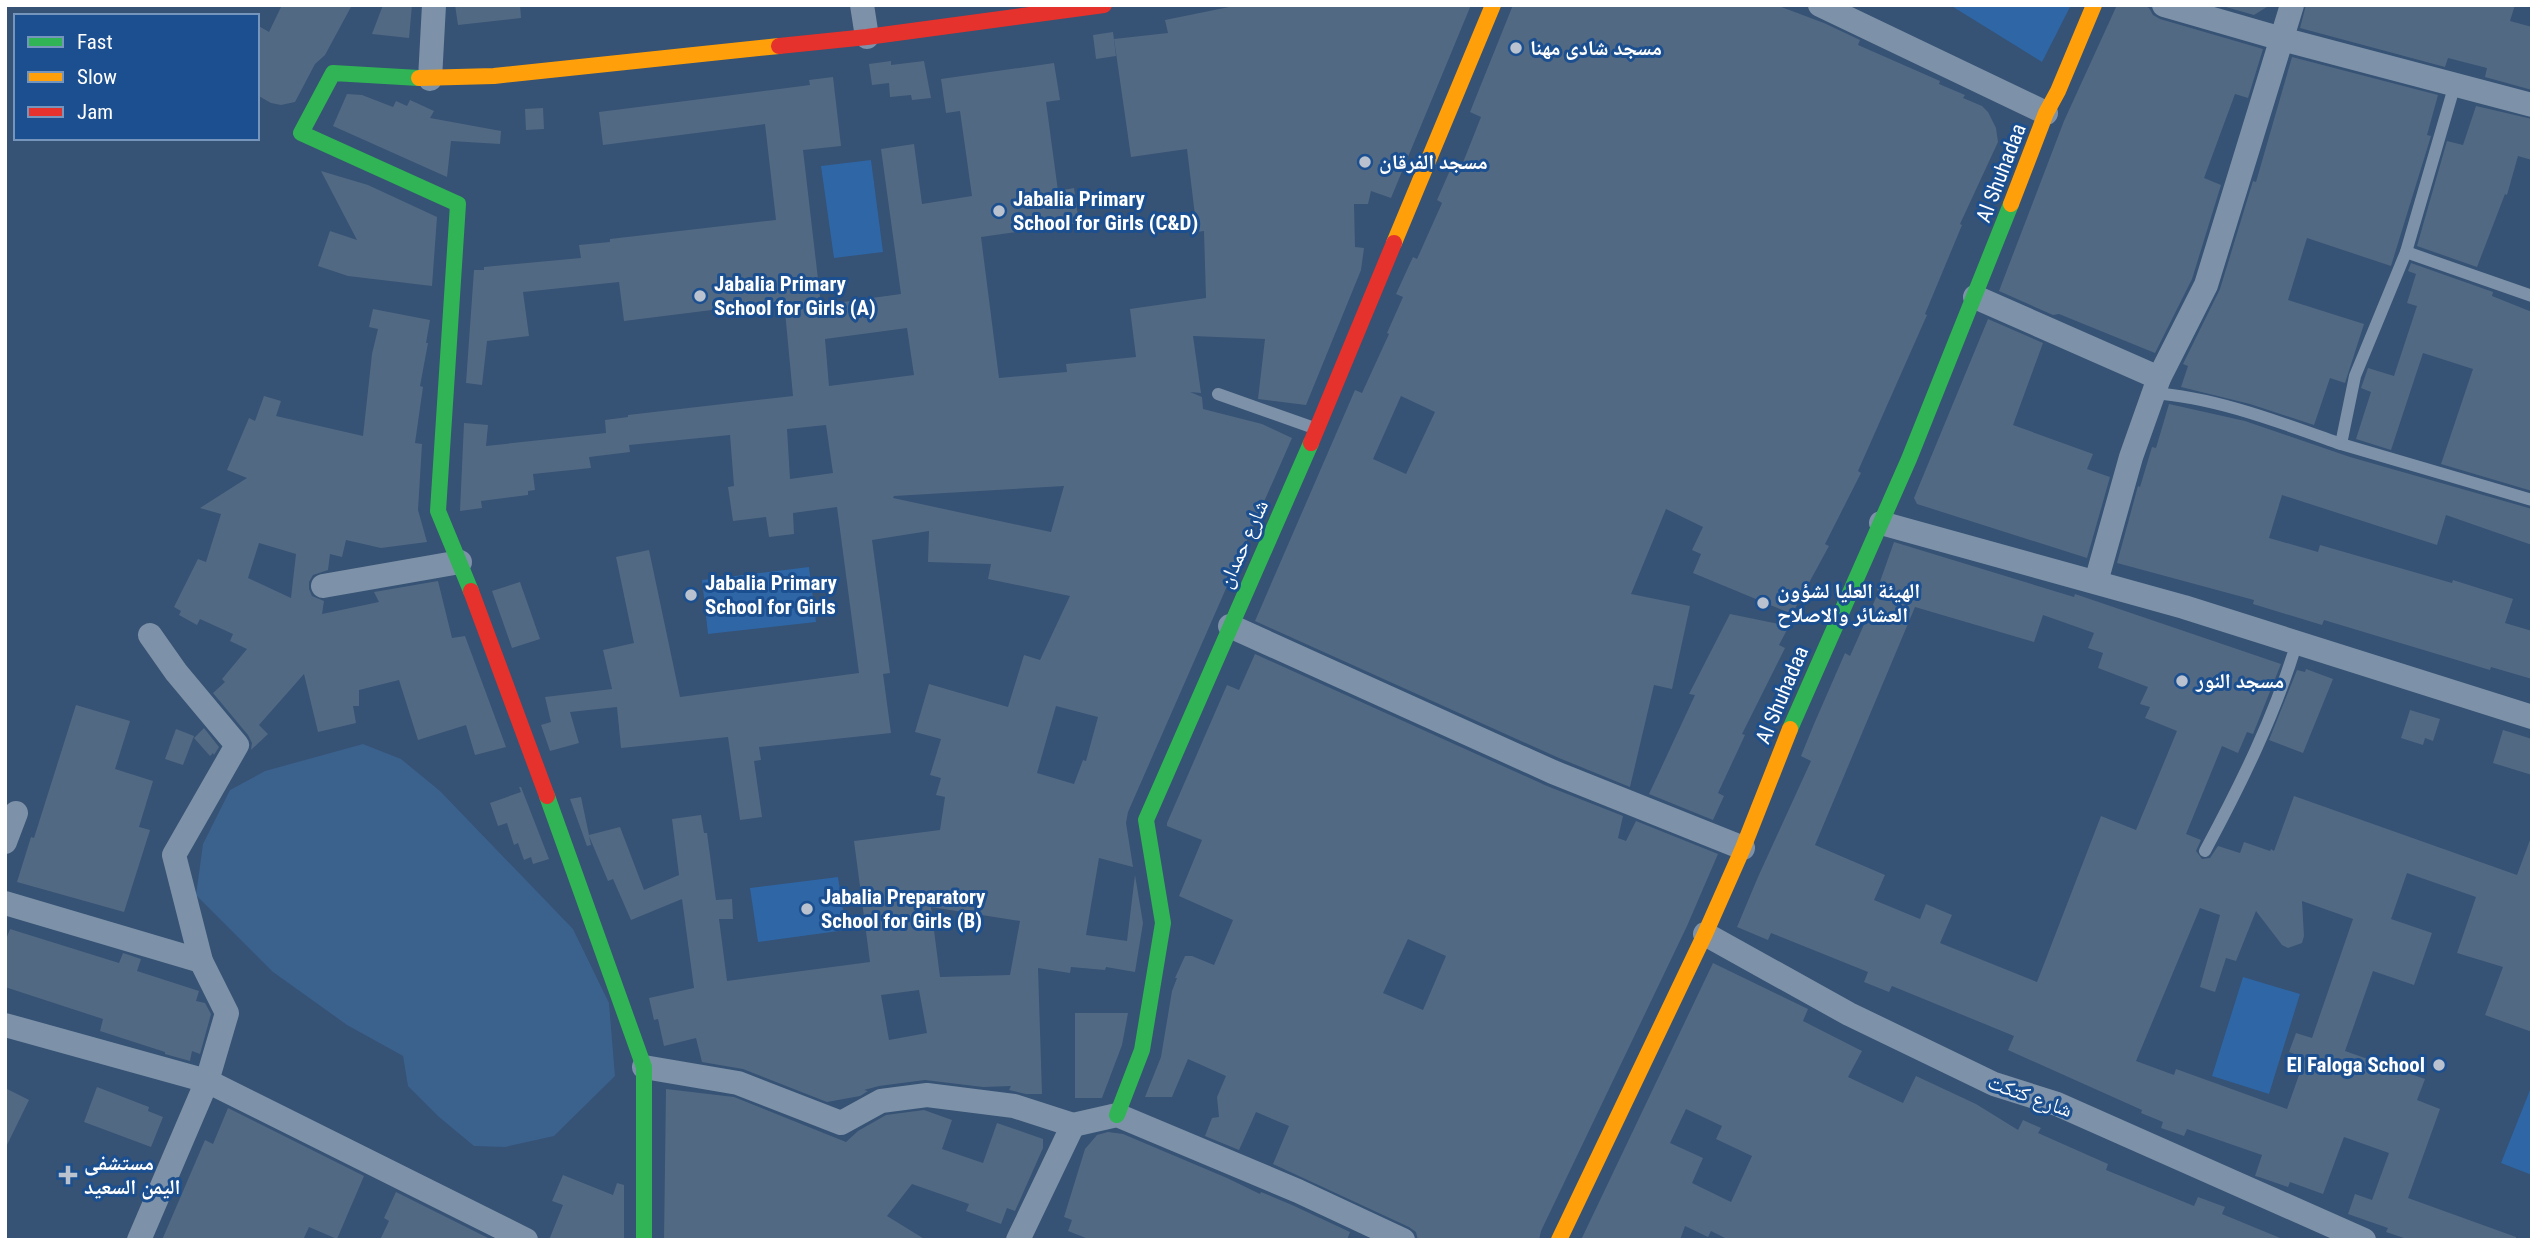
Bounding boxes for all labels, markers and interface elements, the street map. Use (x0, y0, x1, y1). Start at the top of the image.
legend (14, 14, 259, 140)
text: Fast (77, 30, 113, 54)
place label: مسجد شادى مهنا (1530, 36, 1662, 60)
marker: مسجد شادى مهنا (1508, 40, 1524, 56)
text: Slow (77, 65, 117, 89)
text: Jam (77, 100, 113, 124)
street label: Al Shuhadaa (1971, 120, 2031, 226)
place label: مسجد الفرقان (1379, 150, 1488, 174)
marker: مسجد الفرقان (1357, 154, 1373, 170)
place label: Jabalia Primary School for Girls (C&D) (1013, 187, 1198, 235)
marker: Jabalia Primary School for Girls (C&D) (991, 203, 1007, 219)
place label: Jabalia Primary School for Girls (A) (714, 272, 876, 320)
marker: Jabalia Primary School for Girls (A) (692, 288, 708, 304)
street label: شارع حمدان (1213, 496, 1274, 592)
place label: Jabalia Primary School for Girls (705, 571, 838, 619)
place label: الهيئة العليا لشؤون العشائر والاصلاح (1777, 579, 1920, 628)
marker: Jabalia Primary School for Girls (683, 587, 699, 603)
marker: الهيئة العليا لشؤون العشائر والاصلاح (1755, 595, 1771, 611)
street label: Al Shuhadaa (1751, 643, 1813, 747)
place label: مسجد النور (2195, 669, 2284, 693)
marker: مسجد النور (2174, 673, 2190, 689)
place label: Jabalia Preparatory School for Girls (B) (821, 885, 986, 933)
marker: Jabalia Preparatory School for Girls (B) (799, 901, 815, 917)
place label: El Faloga School (2286, 1053, 2425, 1077)
marker: El Faloga School (2431, 1057, 2447, 1073)
street label: شارع كتكت (1984, 1070, 2075, 1123)
place label: مستشفى اليمن السعيد (84, 1151, 180, 1200)
marker: مستشفى اليمن السعيد (58, 1165, 78, 1185)

